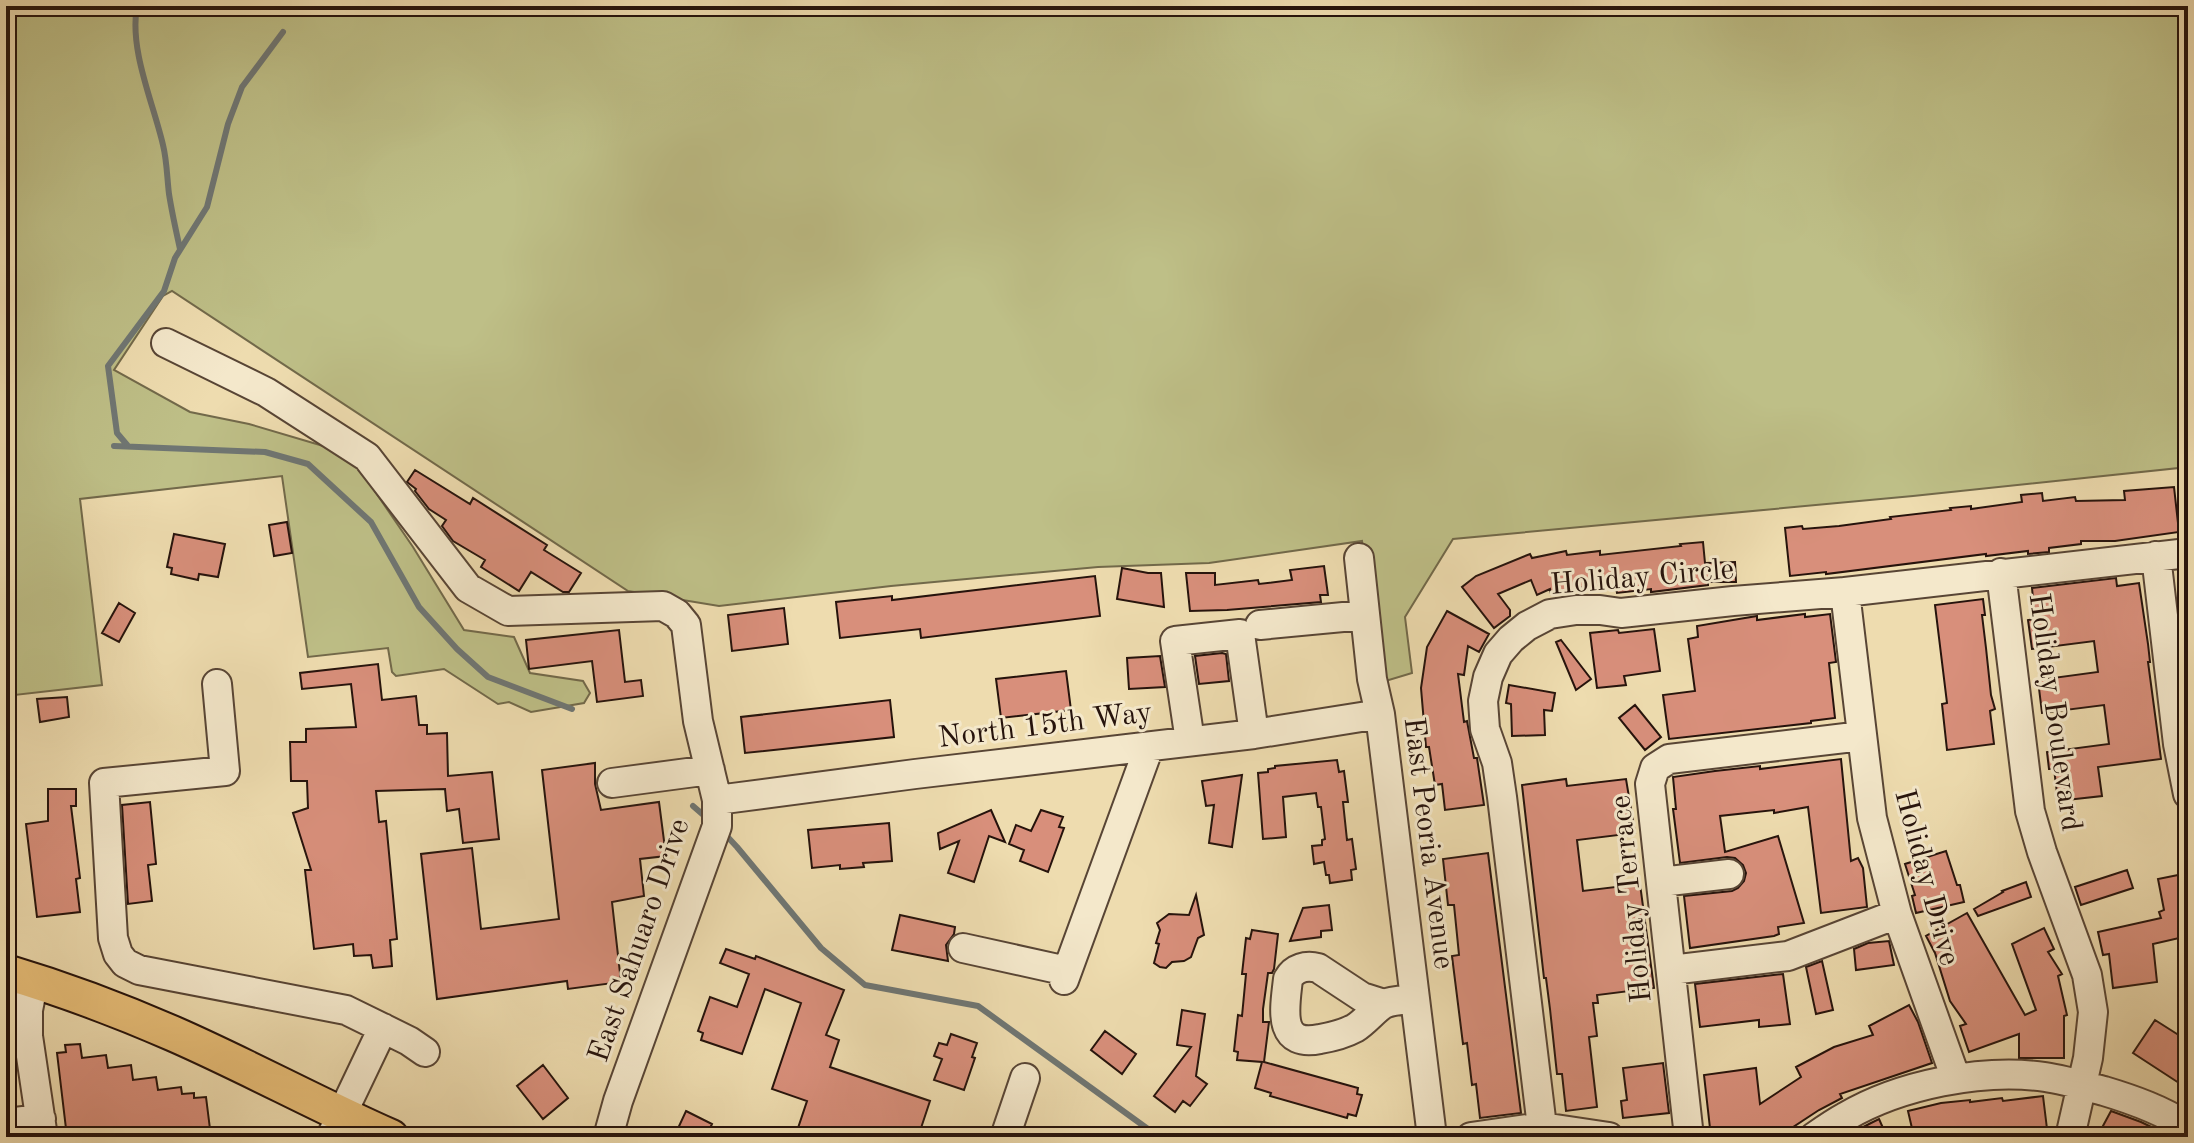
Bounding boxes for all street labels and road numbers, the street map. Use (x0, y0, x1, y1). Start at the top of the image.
street label: Holiday Circle (1549, 555, 1735, 601)
street label: Holiday Boulevard (2022, 591, 2086, 833)
street label: North 15th Way (937, 698, 1154, 754)
street label: East Peoria Avenue (1398, 715, 1458, 971)
street label: Holiday Drive (1888, 786, 1964, 969)
street label: Holiday Terrace (1606, 794, 1658, 1004)
street label: East Sahuaro Drive (584, 815, 696, 1066)

